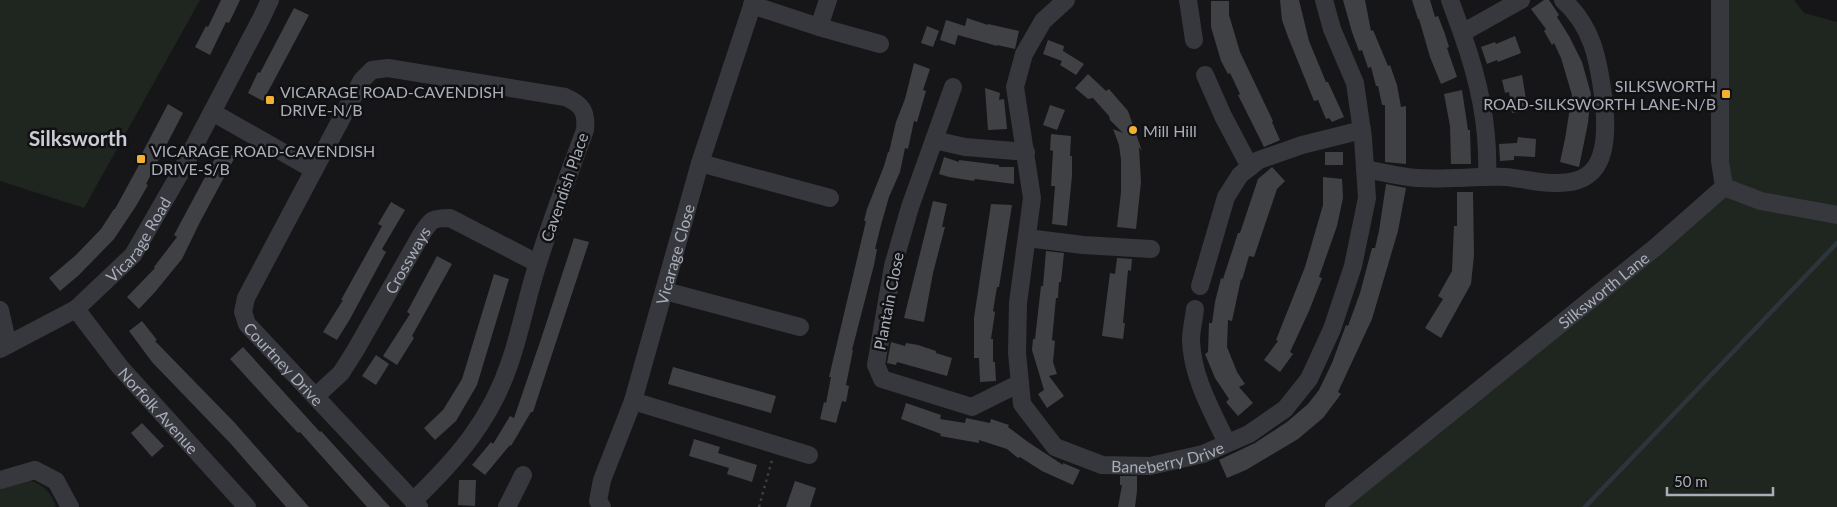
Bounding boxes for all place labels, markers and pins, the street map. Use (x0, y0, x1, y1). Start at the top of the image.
place label: SILKSWORTH ROAD-SILKSWORTH LANE-N/B (1483, 76, 1716, 113)
place label: VICARAGE ROAD-CAVENDISH DRIVE-N/B (280, 82, 504, 119)
marker: SILKSWORTH ROAD-SILKSWORTH LANE-N/B (1720, 88, 1732, 100)
marker: VICARAGE ROAD-CAVENDISH DRIVE-N/B (264, 94, 276, 106)
place label: Mill Hill (1143, 121, 1197, 140)
marker: Mill Hill (1127, 124, 1139, 136)
place label: VICARAGE ROAD-CAVENDISH DRIVE-S/B (151, 141, 375, 178)
marker: VICARAGE ROAD-CAVENDISH DRIVE-S/B (135, 153, 147, 165)

